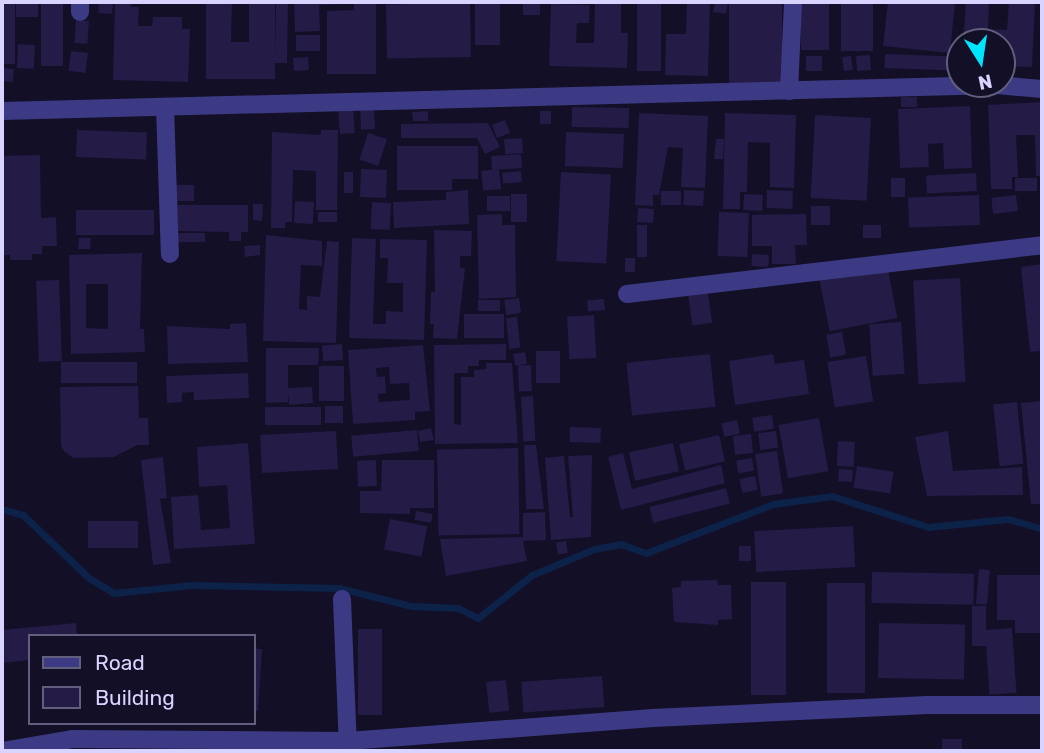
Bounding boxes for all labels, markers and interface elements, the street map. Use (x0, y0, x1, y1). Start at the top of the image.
north arrow (946, 28, 1016, 98)
text: N (976, 69, 994, 95)
legend (28, 634, 256, 725)
text: Road (95, 650, 145, 675)
text: Building (95, 685, 175, 710)

